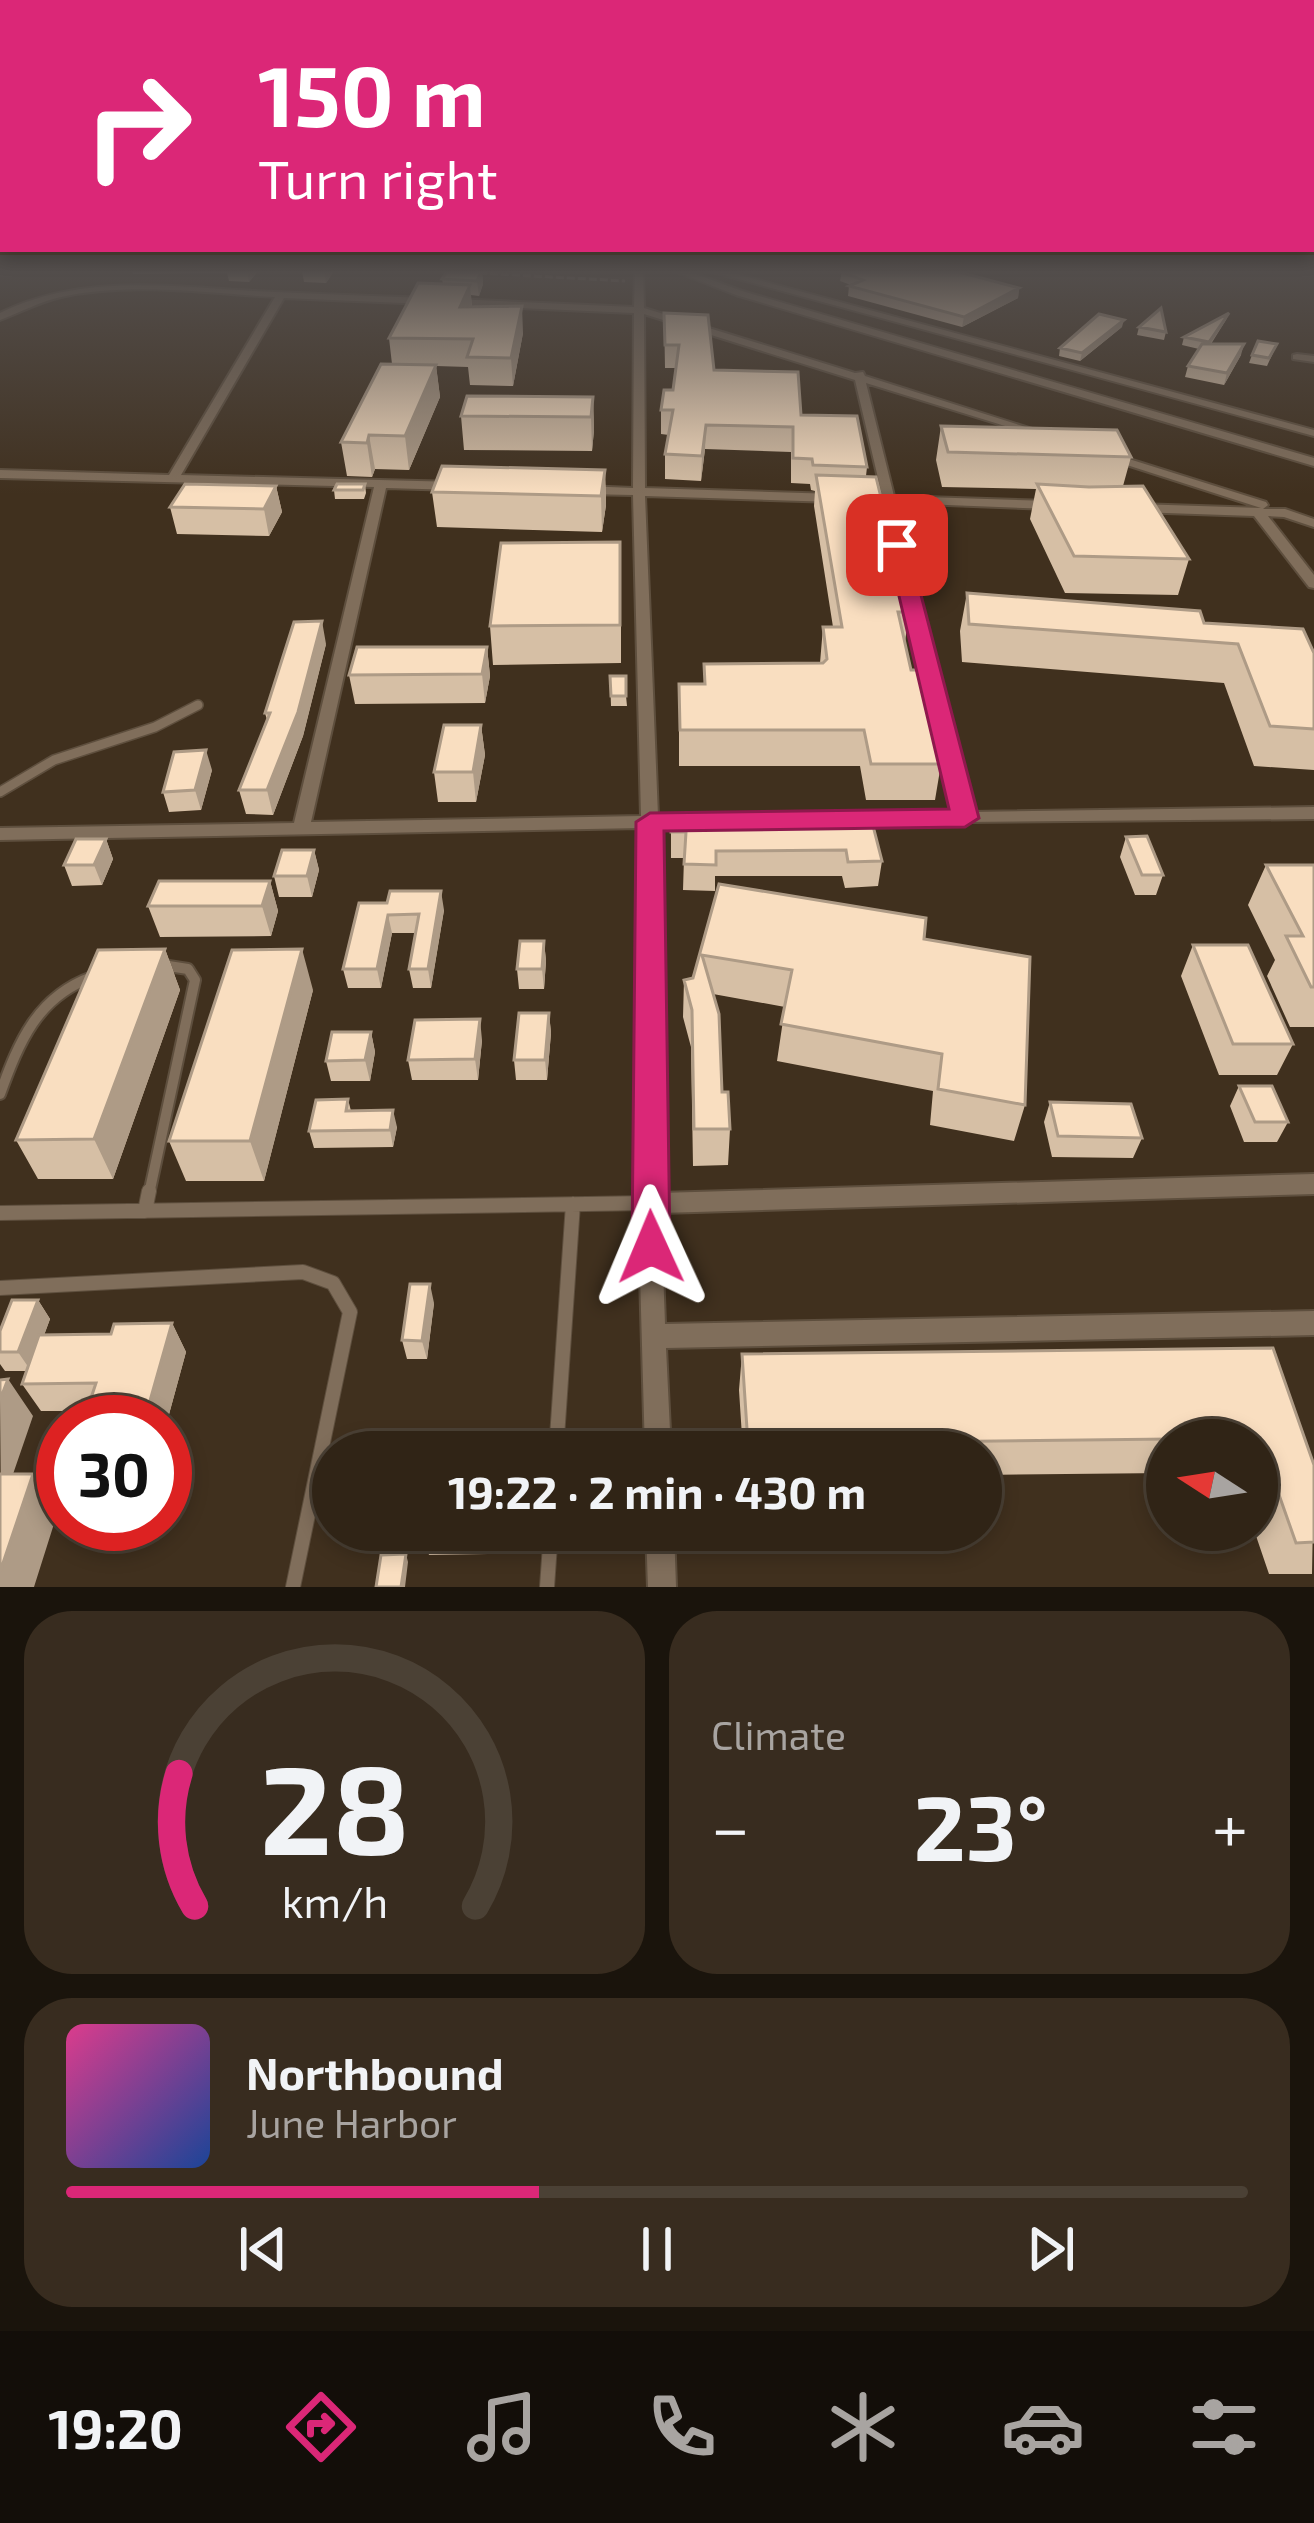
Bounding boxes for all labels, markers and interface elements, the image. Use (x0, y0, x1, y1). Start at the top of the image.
text: 150 m (258, 43, 486, 144)
icon: right (60, 48, 216, 204)
text: Turn right (258, 145, 498, 210)
pin (846, 494, 948, 596)
icon: arrive (864, 512, 930, 578)
position arrow (588, 1184, 714, 1310)
speed limit sign: 30 (36, 1395, 192, 1551)
north arrow (1146, 1419, 1278, 1551)
map controls (1146, 1419, 1278, 1551)
text: 19:22 · 2 min · 430 m (448, 1464, 866, 1518)
text: Climate (711, 1711, 846, 1758)
text: 28 (259, 1730, 410, 1880)
text: 23° (913, 1771, 1048, 1879)
text: − (711, 1786, 750, 1865)
text: + (1212, 1786, 1248, 1865)
text: km/h (281, 1874, 388, 1926)
text: Northbound (246, 2045, 504, 2099)
text: June Harbor (246, 2099, 457, 2146)
icon: previous (230, 2216, 296, 2282)
icon: pause (624, 2216, 690, 2282)
icon: next (1018, 2216, 1084, 2282)
icon: directions (279, 2385, 363, 2469)
icon: music (460, 2385, 544, 2469)
icon: phone (640, 2385, 724, 2469)
icon: climate (821, 2385, 905, 2469)
icon: car (1001, 2385, 1085, 2469)
icon: filters (1182, 2385, 1266, 2469)
text: 19:20 (48, 2395, 183, 2460)

